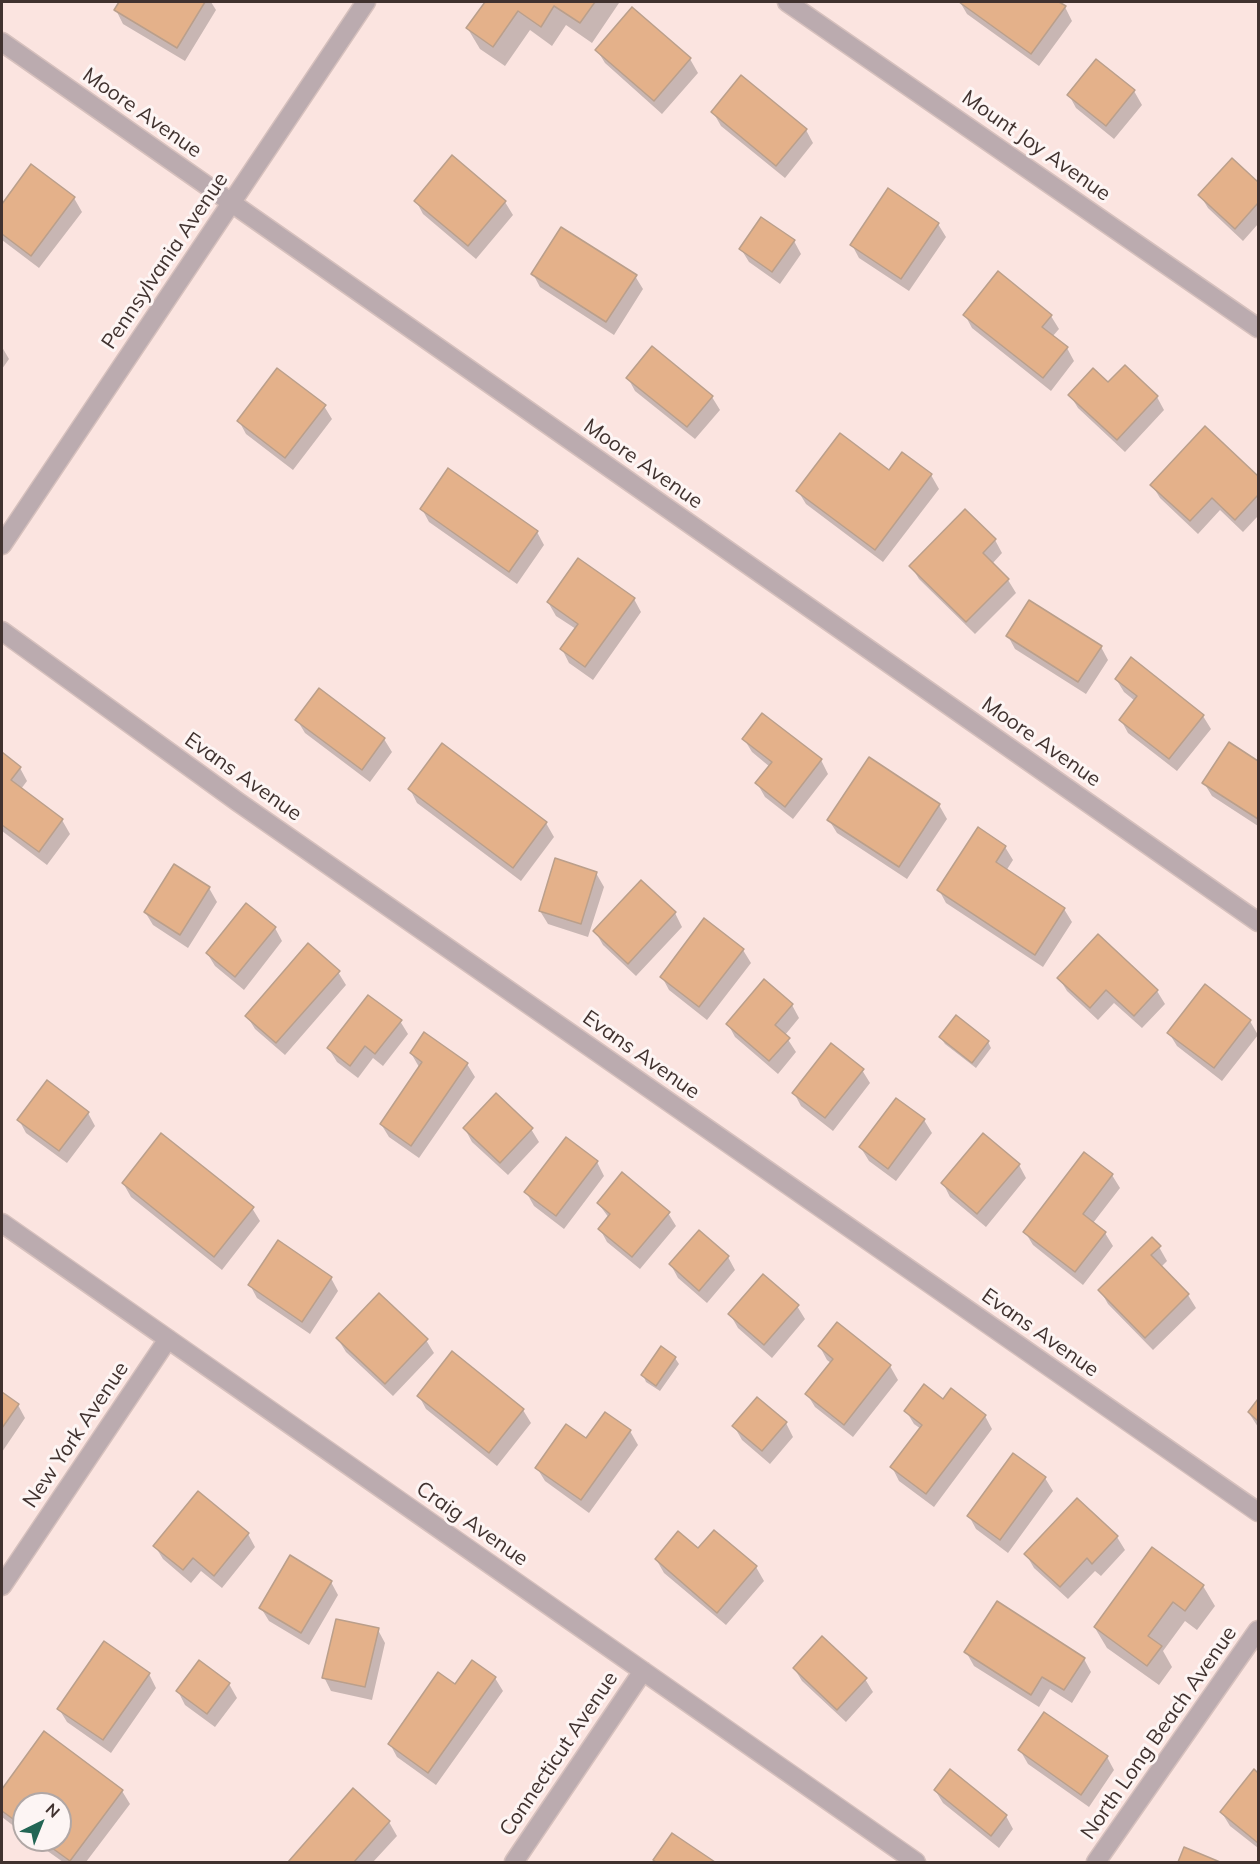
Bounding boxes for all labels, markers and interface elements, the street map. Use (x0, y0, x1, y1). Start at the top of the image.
street label: Moore Avenue (78, 63, 206, 163)
street label: Mount Joy Avenue (957, 85, 1115, 207)
street label: Pennsylvania Avenue (96, 168, 234, 354)
street label: Moore Avenue (579, 414, 707, 514)
street label: Moore Avenue (977, 692, 1105, 792)
street label: Evans Avenue (180, 727, 306, 827)
street label: Evans Avenue (578, 1005, 704, 1105)
street label: Evans Avenue (977, 1283, 1103, 1383)
street label: New York Avenue (18, 1357, 134, 1513)
street label: Craig Avenue (411, 1476, 533, 1572)
street label: North Long Beach Avenue (1076, 1622, 1242, 1844)
street label: Connecticut Avenue (495, 1667, 623, 1841)
north arrow (12, 1792, 72, 1852)
text: N (42, 1799, 64, 1822)

